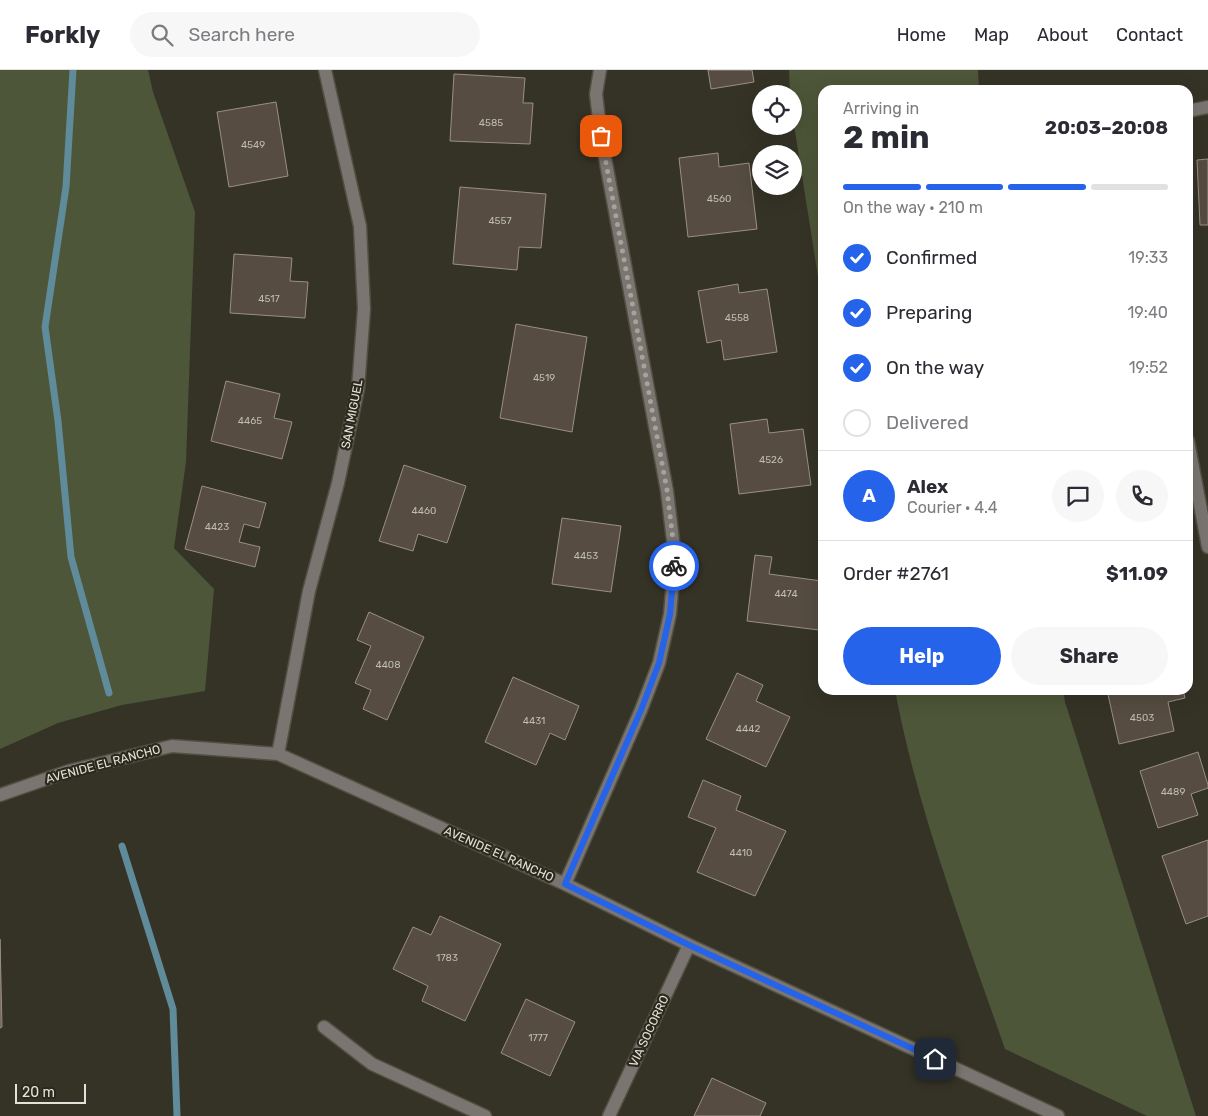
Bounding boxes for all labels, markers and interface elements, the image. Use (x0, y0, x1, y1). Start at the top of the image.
search box (130, 12, 480, 57)
text: Forkly (25, 21, 100, 49)
icon: search (148, 21, 176, 49)
text: Search here (188, 23, 295, 46)
text: Home (897, 24, 946, 46)
text: Map (974, 24, 1009, 46)
text: About (1037, 24, 1088, 46)
text: Contact (1116, 24, 1183, 46)
map controls (752, 85, 802, 195)
button: locate (752, 85, 802, 135)
text: Arriving in (843, 99, 919, 118)
pin (580, 115, 622, 157)
text: 20:03–20:08 (1045, 116, 1168, 139)
house number: 4585 (479, 117, 503, 129)
text: 2 min (843, 118, 930, 156)
icon: bag (587, 122, 615, 150)
house number: 4549 (241, 139, 265, 151)
button: layers (752, 145, 802, 195)
house number: 4560 (707, 193, 731, 205)
text: On the way · 210 m (843, 198, 983, 217)
house number: 4557 (488, 215, 512, 227)
icon: check (843, 244, 871, 272)
text: Confirmed (886, 246, 977, 269)
text: 19:33 (1128, 248, 1168, 267)
house number: 4517 (258, 293, 280, 305)
icon: check (843, 299, 871, 327)
text: Preparing (886, 301, 972, 324)
text: 19:40 (1127, 303, 1168, 322)
house number: 4558 (725, 312, 749, 324)
icon: check (843, 354, 871, 382)
text: On the way (886, 356, 984, 379)
text: 19:52 (1129, 358, 1168, 377)
house number: 4519 (533, 372, 555, 384)
street label: SAN MIGUEL (338, 378, 366, 450)
text: Delivered (886, 411, 969, 434)
house number: 4465 (238, 415, 262, 427)
house number: 4526 (759, 454, 783, 466)
button: chat (1052, 470, 1104, 522)
button: phone (1116, 470, 1168, 522)
text: Alex (907, 475, 948, 498)
text: A (862, 484, 876, 507)
text: Courier · 4.4 (907, 498, 998, 517)
house number: 4460 (412, 505, 436, 517)
house number: 4423 (205, 521, 229, 533)
courier (649, 541, 699, 591)
house number: 4453 (574, 550, 598, 562)
icon: bike (660, 552, 688, 580)
text: Order #2761 (843, 562, 949, 585)
text: $11.09 (1106, 562, 1168, 585)
house number: 4474 (774, 588, 798, 600)
button: Help (843, 627, 1001, 685)
button: Share (1011, 627, 1168, 685)
house number: 4408 (375, 659, 401, 671)
house number: 4503 (1130, 712, 1154, 724)
house number: 4431 (523, 715, 545, 727)
house number: 4442 (736, 723, 760, 735)
street label: AVENIDE EL RANCHO (44, 742, 162, 786)
house number: 4489 (1161, 786, 1185, 798)
street label: AVENIDE EL RANCHO (442, 824, 556, 884)
house number: 4410 (730, 847, 752, 859)
house number: 1783 (436, 952, 458, 964)
street label: VIA SOCORRO (626, 993, 672, 1069)
house number: 1777 (528, 1032, 548, 1044)
pin (914, 1038, 956, 1080)
icon: home (921, 1045, 949, 1073)
scale bar (15, 1081, 86, 1104)
text: 20 m (22, 1084, 55, 1101)

